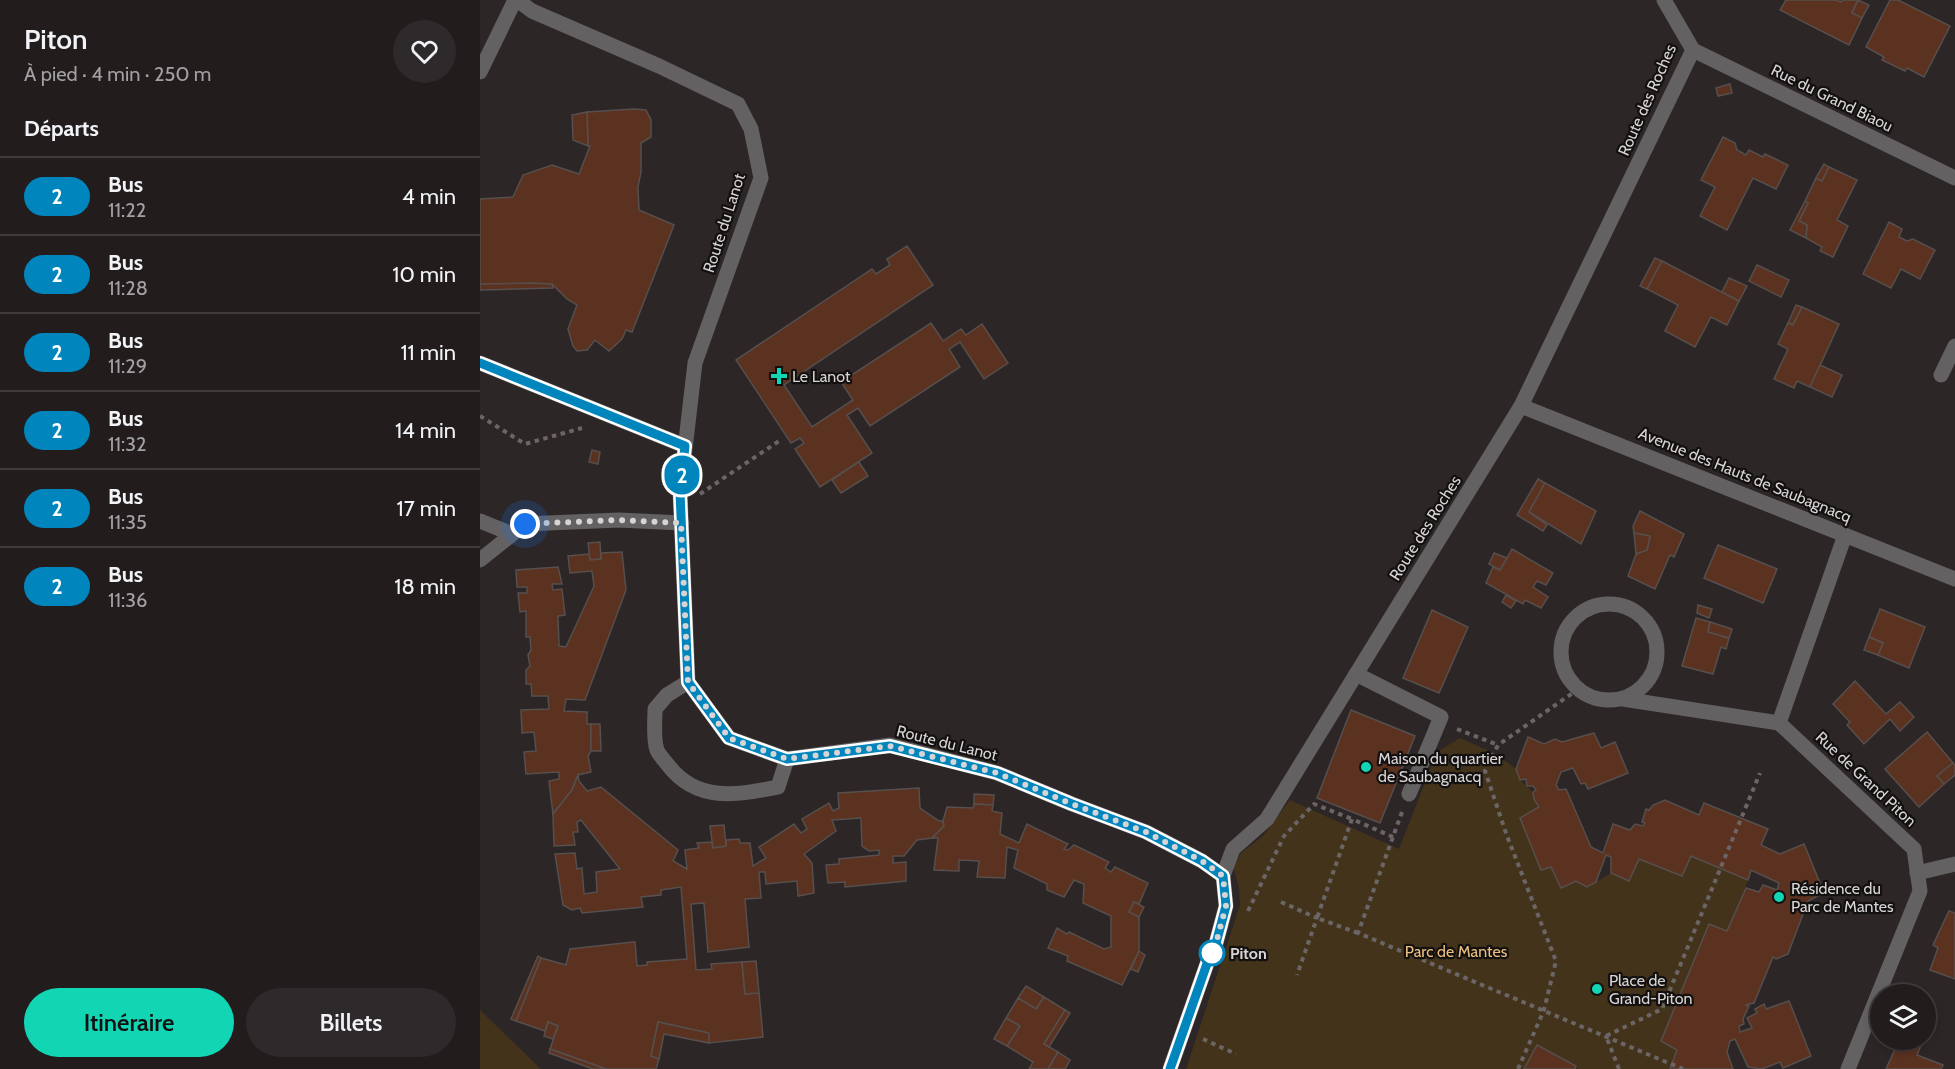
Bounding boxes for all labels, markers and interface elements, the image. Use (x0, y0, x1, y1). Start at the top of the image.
button: heart (393, 20, 456, 83)
text: Piton (24, 22, 88, 56)
street label: Route des Roches (1614, 41, 1680, 159)
street label: Rue du Grand Biaou (1768, 60, 1896, 136)
text: À pied · 4 min · 250 m (24, 62, 211, 86)
text: Départs (24, 115, 99, 142)
street label: Route du Lanot (699, 170, 749, 275)
text: Bus (108, 171, 143, 198)
text: 4 min (402, 183, 456, 210)
text: 2 (51, 184, 63, 209)
text: 11:22 (108, 198, 146, 222)
text: Bus (108, 249, 143, 276)
text: 10 min (392, 261, 456, 288)
text: 2 (51, 262, 63, 287)
text: 11:28 (108, 276, 148, 300)
text: Bus (108, 327, 143, 354)
text: 11 min (400, 339, 456, 366)
text: 2 (51, 340, 63, 365)
text: 11:29 (108, 354, 147, 378)
marker: Le Lanot (770, 367, 788, 385)
place label: Le Lanot (792, 367, 851, 386)
text: Bus (108, 405, 143, 432)
text: 14 min (395, 417, 456, 444)
text: 2 (51, 418, 63, 443)
street label: Avenue des Hauts de Saubagnacq (1636, 424, 1854, 526)
text: 11:32 (108, 432, 147, 456)
line badge: 2 (662, 456, 702, 494)
text: 2 (676, 463, 688, 488)
street label: Route des Roches (1385, 472, 1465, 584)
text: Bus (108, 483, 143, 510)
text: 17 min (397, 495, 456, 522)
text: 2 (51, 496, 63, 521)
your location (510, 509, 540, 539)
text: 11:35 (108, 510, 147, 534)
text: Bus (108, 561, 143, 588)
text: 18 min (394, 573, 456, 600)
text: 2 (51, 574, 63, 599)
text: 11:36 (108, 588, 147, 612)
street label: Route du Lanot (895, 721, 1000, 765)
street label: Rue de Grand Piton (1812, 728, 1920, 830)
place label: Maison du quartier de Saubagnacq (1378, 749, 1504, 786)
marker: Maison du quartier de Saubagnacq (1359, 760, 1373, 774)
place label: Résidence du Parc de Mantes (1791, 879, 1894, 916)
marker: Résidence du Parc de Mantes (1772, 890, 1786, 904)
marker: Piton (1199, 940, 1225, 966)
park label: Parc de Mantes (1405, 942, 1508, 961)
place label: Piton (1230, 944, 1267, 963)
place label: Place de Grand-Piton (1609, 971, 1692, 1008)
marker: Place de Grand-Piton (1590, 982, 1604, 996)
map controls (1870, 984, 1936, 1050)
button: layers (1870, 984, 1936, 1050)
button: Itinéraire (24, 988, 234, 1057)
button: Billets (246, 988, 456, 1057)

